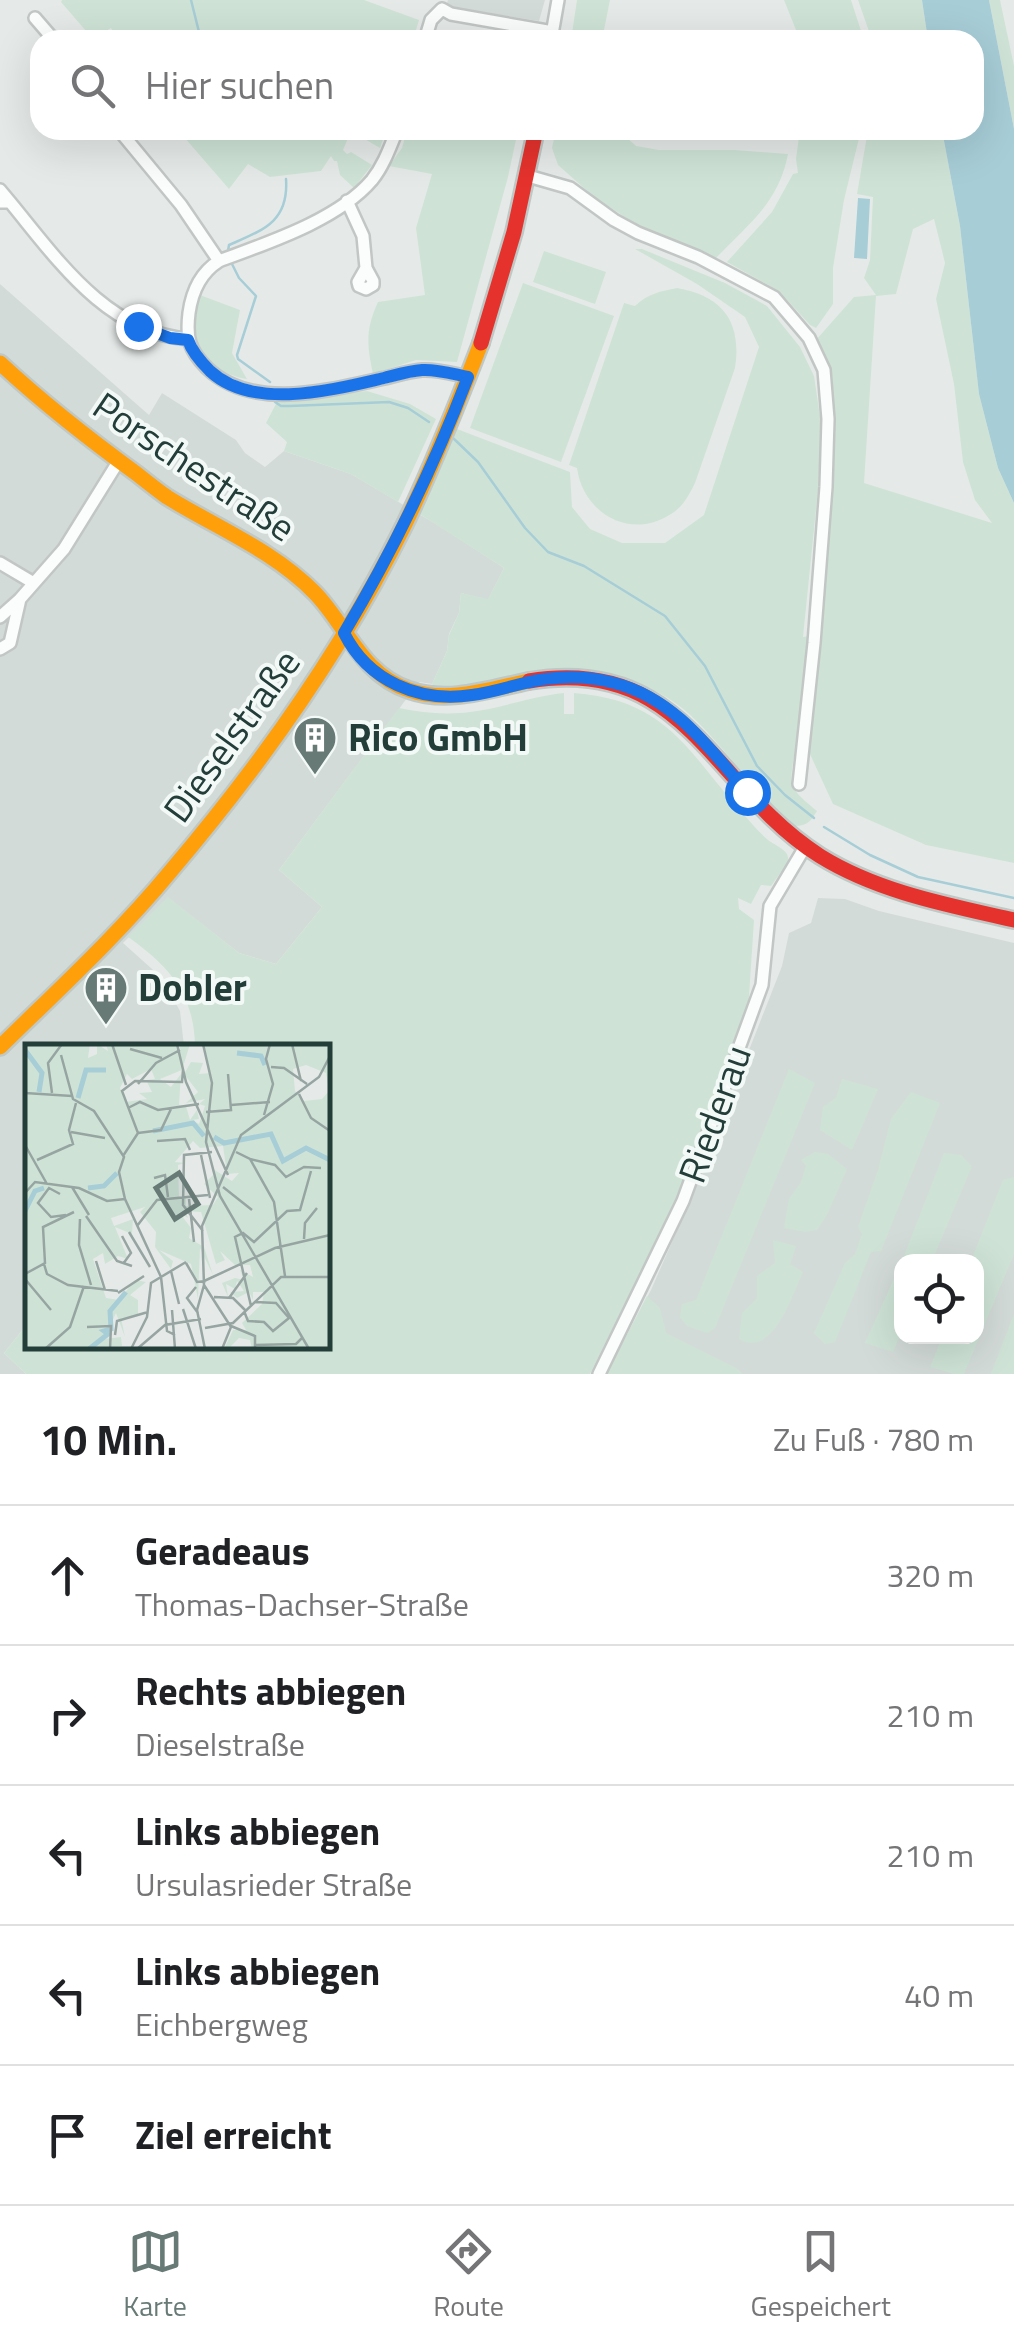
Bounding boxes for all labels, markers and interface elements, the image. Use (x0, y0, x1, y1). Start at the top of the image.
search box (30, 30, 984, 140)
text: Hier suchen (145, 56, 334, 114)
icon: search (65, 58, 120, 113)
route end (116, 304, 162, 350)
street label: Porschestraße (82, 377, 308, 556)
street label: Dieselstraße (148, 637, 314, 834)
place label: Rico GmbH (348, 708, 528, 766)
building icon: Rico GmbH (292, 715, 338, 776)
route start (725, 770, 771, 816)
place label: Dobler (138, 958, 247, 1016)
building icon: Dobler (83, 965, 129, 1026)
street label: Riederau (662, 1037, 766, 1191)
inset map (25, 1044, 330, 1349)
map controls (894, 1254, 984, 1344)
button: locate (894, 1254, 984, 1344)
text: 10 Min. (40, 1407, 177, 1471)
text: Zu Fuß · 780 m (773, 1415, 974, 1463)
text: Geradeaus (135, 1522, 310, 1580)
icon: ahead (40, 1548, 95, 1603)
text: 320 m (886, 1551, 974, 1599)
text: Thomas-Dachser-Straße (135, 1580, 469, 1628)
text: Rechts abbiegen (135, 1662, 406, 1720)
icon: right (40, 1688, 95, 1743)
text: 210 m (886, 1691, 974, 1739)
text: Dieselstraße (135, 1720, 305, 1768)
text: Links abbiegen (135, 1802, 380, 1860)
icon: left (40, 1828, 95, 1883)
text: 210 m (886, 1831, 974, 1879)
text: Ursulasrieder Straße (135, 1860, 412, 1908)
text: Links abbiegen (135, 1942, 380, 2000)
icon: left (40, 1968, 95, 2023)
text: 40 m (904, 1971, 974, 2019)
text: Eichbergweg (135, 2000, 308, 2048)
text: Ziel erreicht (135, 2106, 332, 2164)
icon: arrive (40, 2108, 95, 2163)
tab: Karte (123, 2224, 187, 2327)
tab: Route (433, 2224, 504, 2327)
tab: Gespeichert (750, 2224, 891, 2327)

